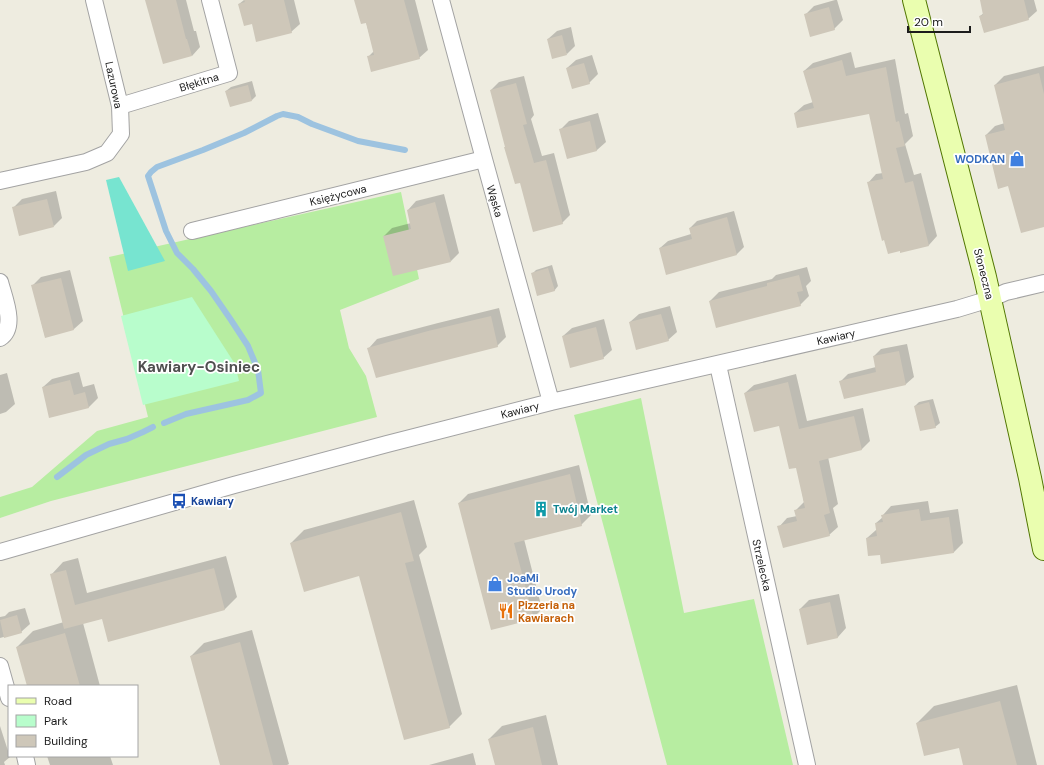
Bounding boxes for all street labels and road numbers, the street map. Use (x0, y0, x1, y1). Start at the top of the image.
street label: Lazurowa (102, 60, 126, 110)
street label: Błękitna (178, 69, 220, 95)
street label: Księżycowa (308, 181, 368, 209)
street label: Wąska (484, 183, 506, 219)
street label: Słoneczna (971, 247, 997, 301)
street label: Kawiary (815, 326, 857, 348)
street label: Kawiary (499, 398, 541, 422)
street label: Strzelecka (749, 538, 775, 592)

